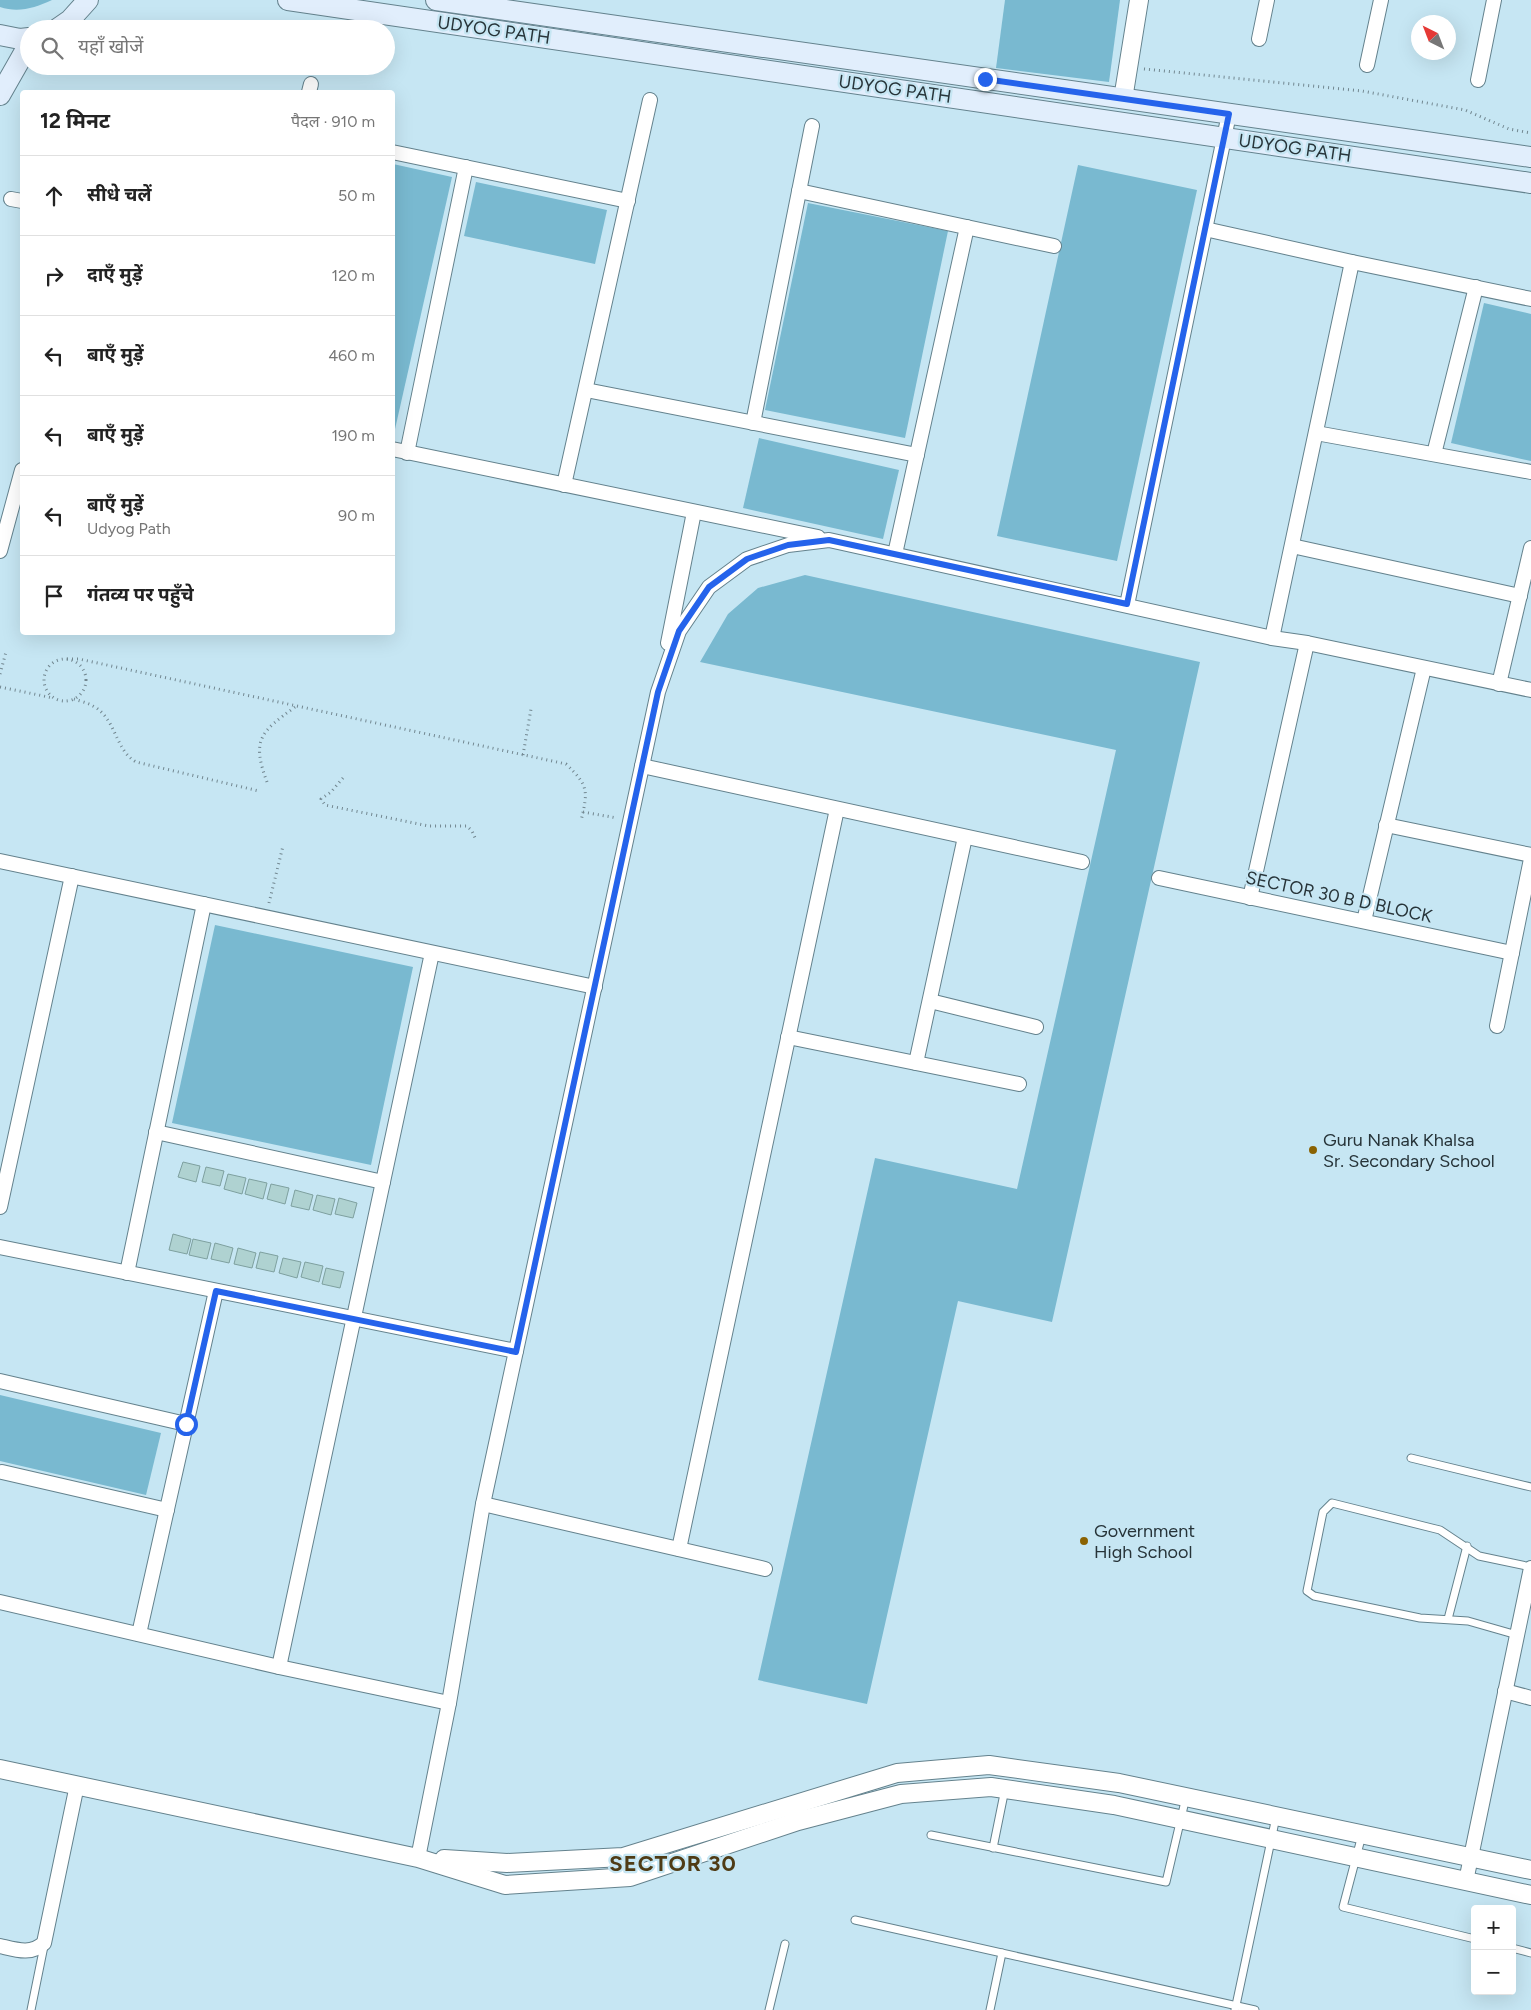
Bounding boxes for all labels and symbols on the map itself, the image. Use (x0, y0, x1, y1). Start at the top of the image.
street label: UDYOG PATH (436, 11, 552, 49)
north arrow (1411, 15, 1456, 60)
route end (974, 68, 997, 91)
street label: UDYOG PATH (837, 70, 953, 108)
street label: UDYOG PATH (1237, 129, 1353, 167)
street label: SECTOR 30 B D BLOCK (1244, 866, 1434, 928)
place label: Guru Nanak Khalsa Sr. Secondary School (1323, 1129, 1495, 1172)
marker: Guru Nanak Khalsa Sr. Secondary School (1307, 1144, 1319, 1156)
route start (175, 1413, 198, 1436)
place label: Government High School (1094, 1520, 1195, 1563)
marker: Government High School (1078, 1535, 1090, 1547)
district label: SECTOR 30 (609, 1850, 737, 1877)

